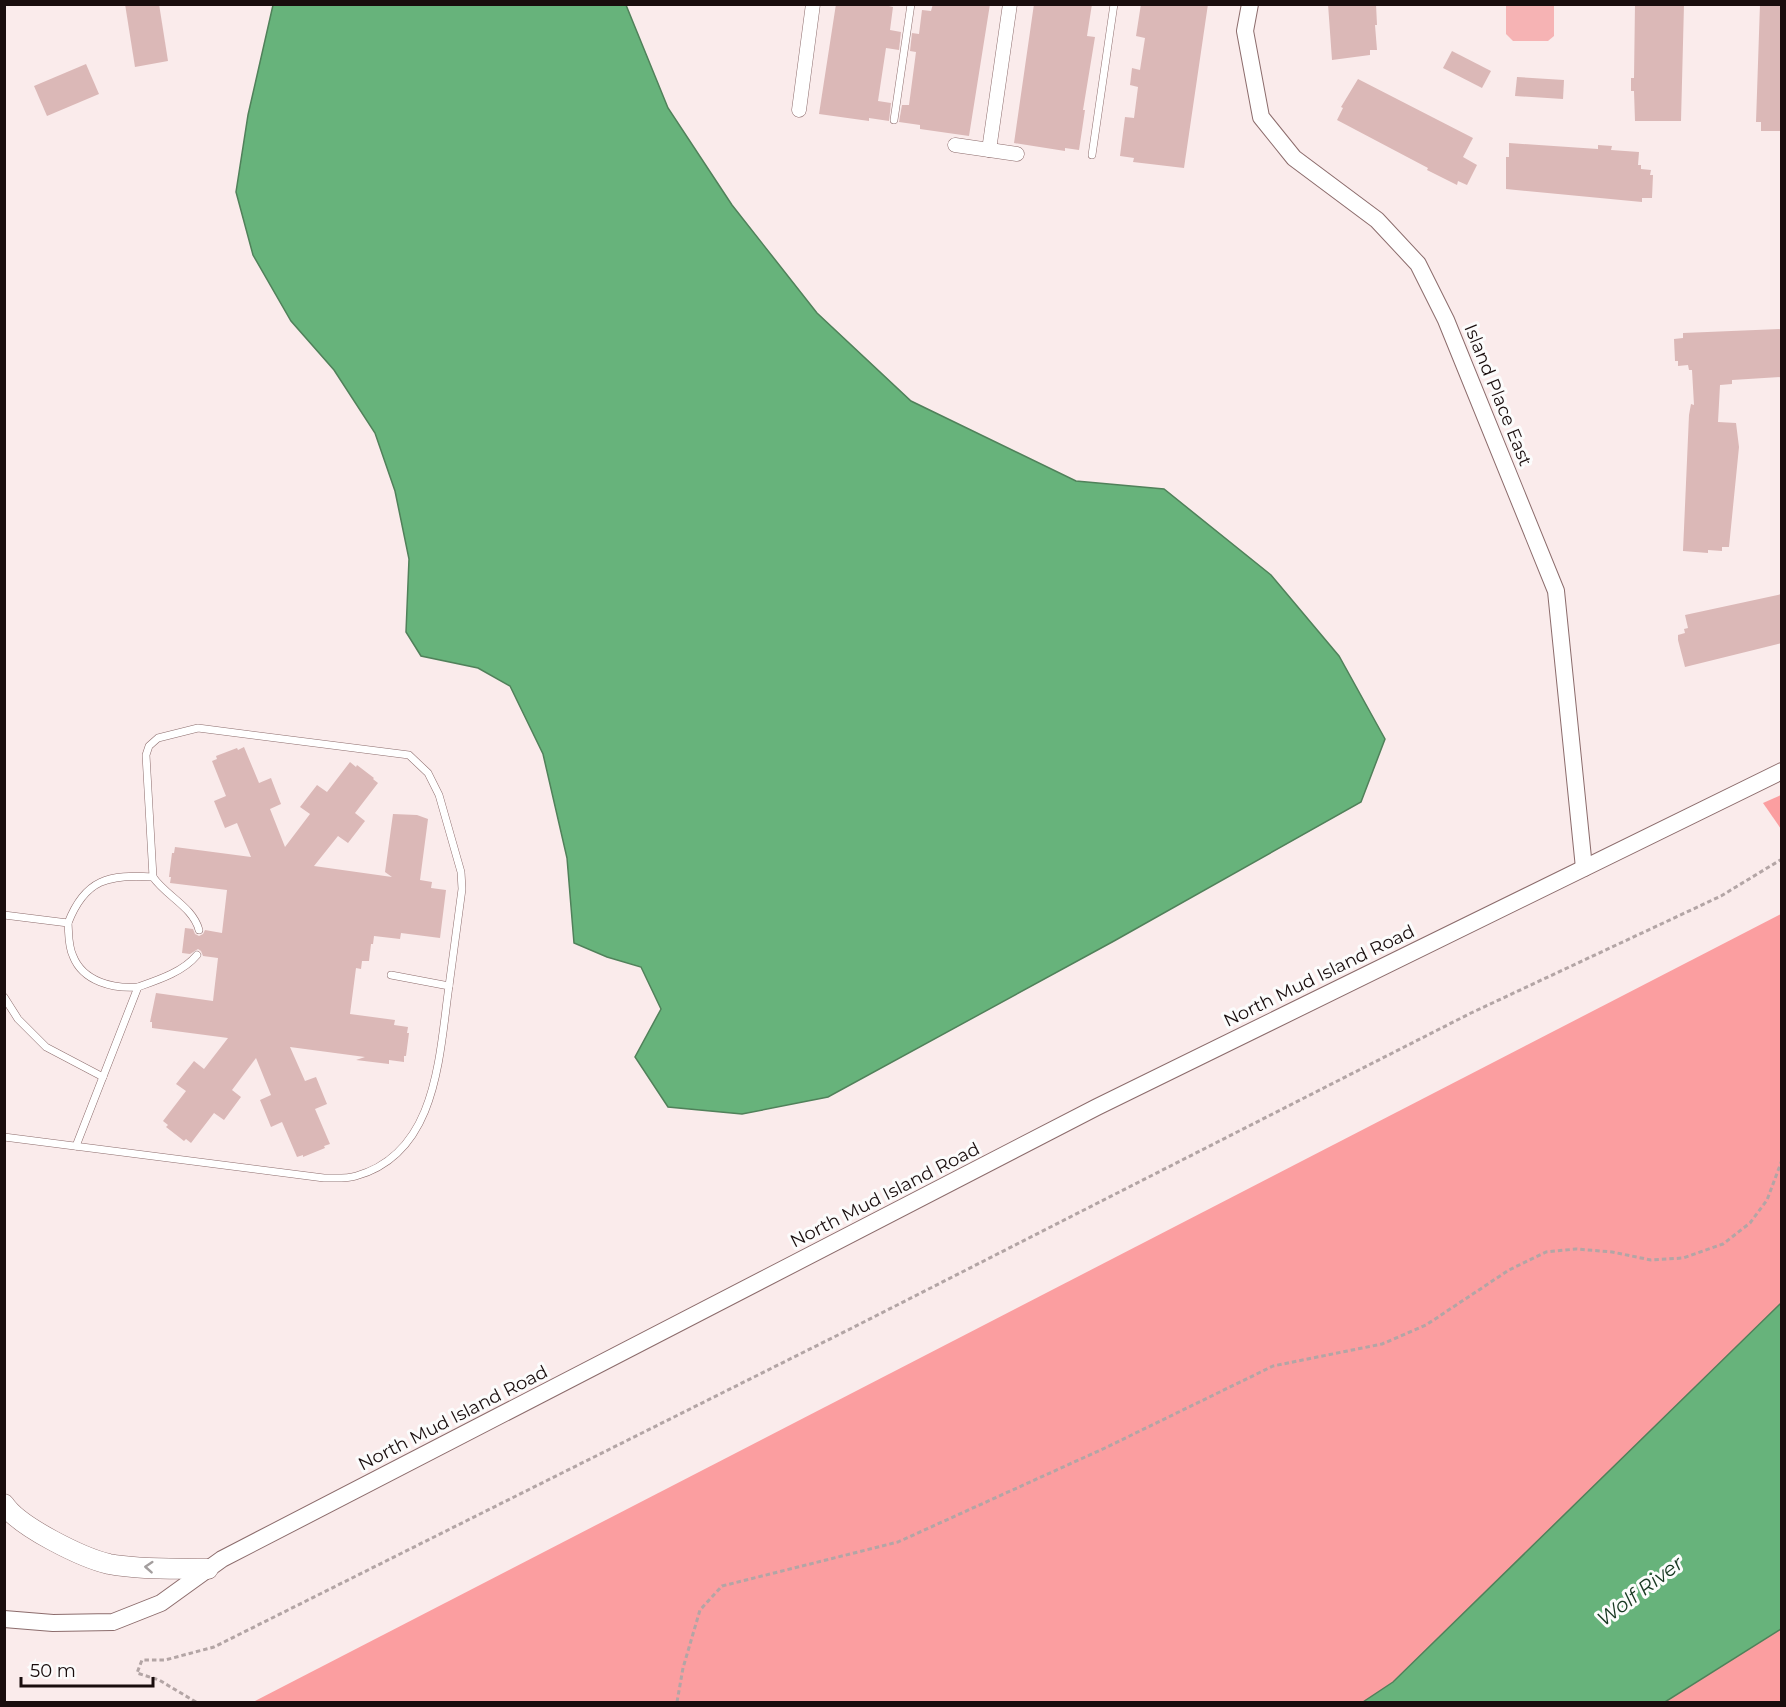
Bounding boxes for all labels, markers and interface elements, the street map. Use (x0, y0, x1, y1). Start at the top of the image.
street label: Island Place East (1459, 321, 1537, 469)
street label: North Mud Island Road (1220, 920, 1418, 1032)
street label: North Mud Island Road (787, 1138, 983, 1252)
street label: North Mud Island Road (355, 1361, 551, 1475)
water label: Wolf River (1592, 1550, 1688, 1631)
one-way arrow (145, 1561, 154, 1574)
scale bar (21, 1650, 153, 1688)
text: 50 m (30, 1660, 76, 1682)

